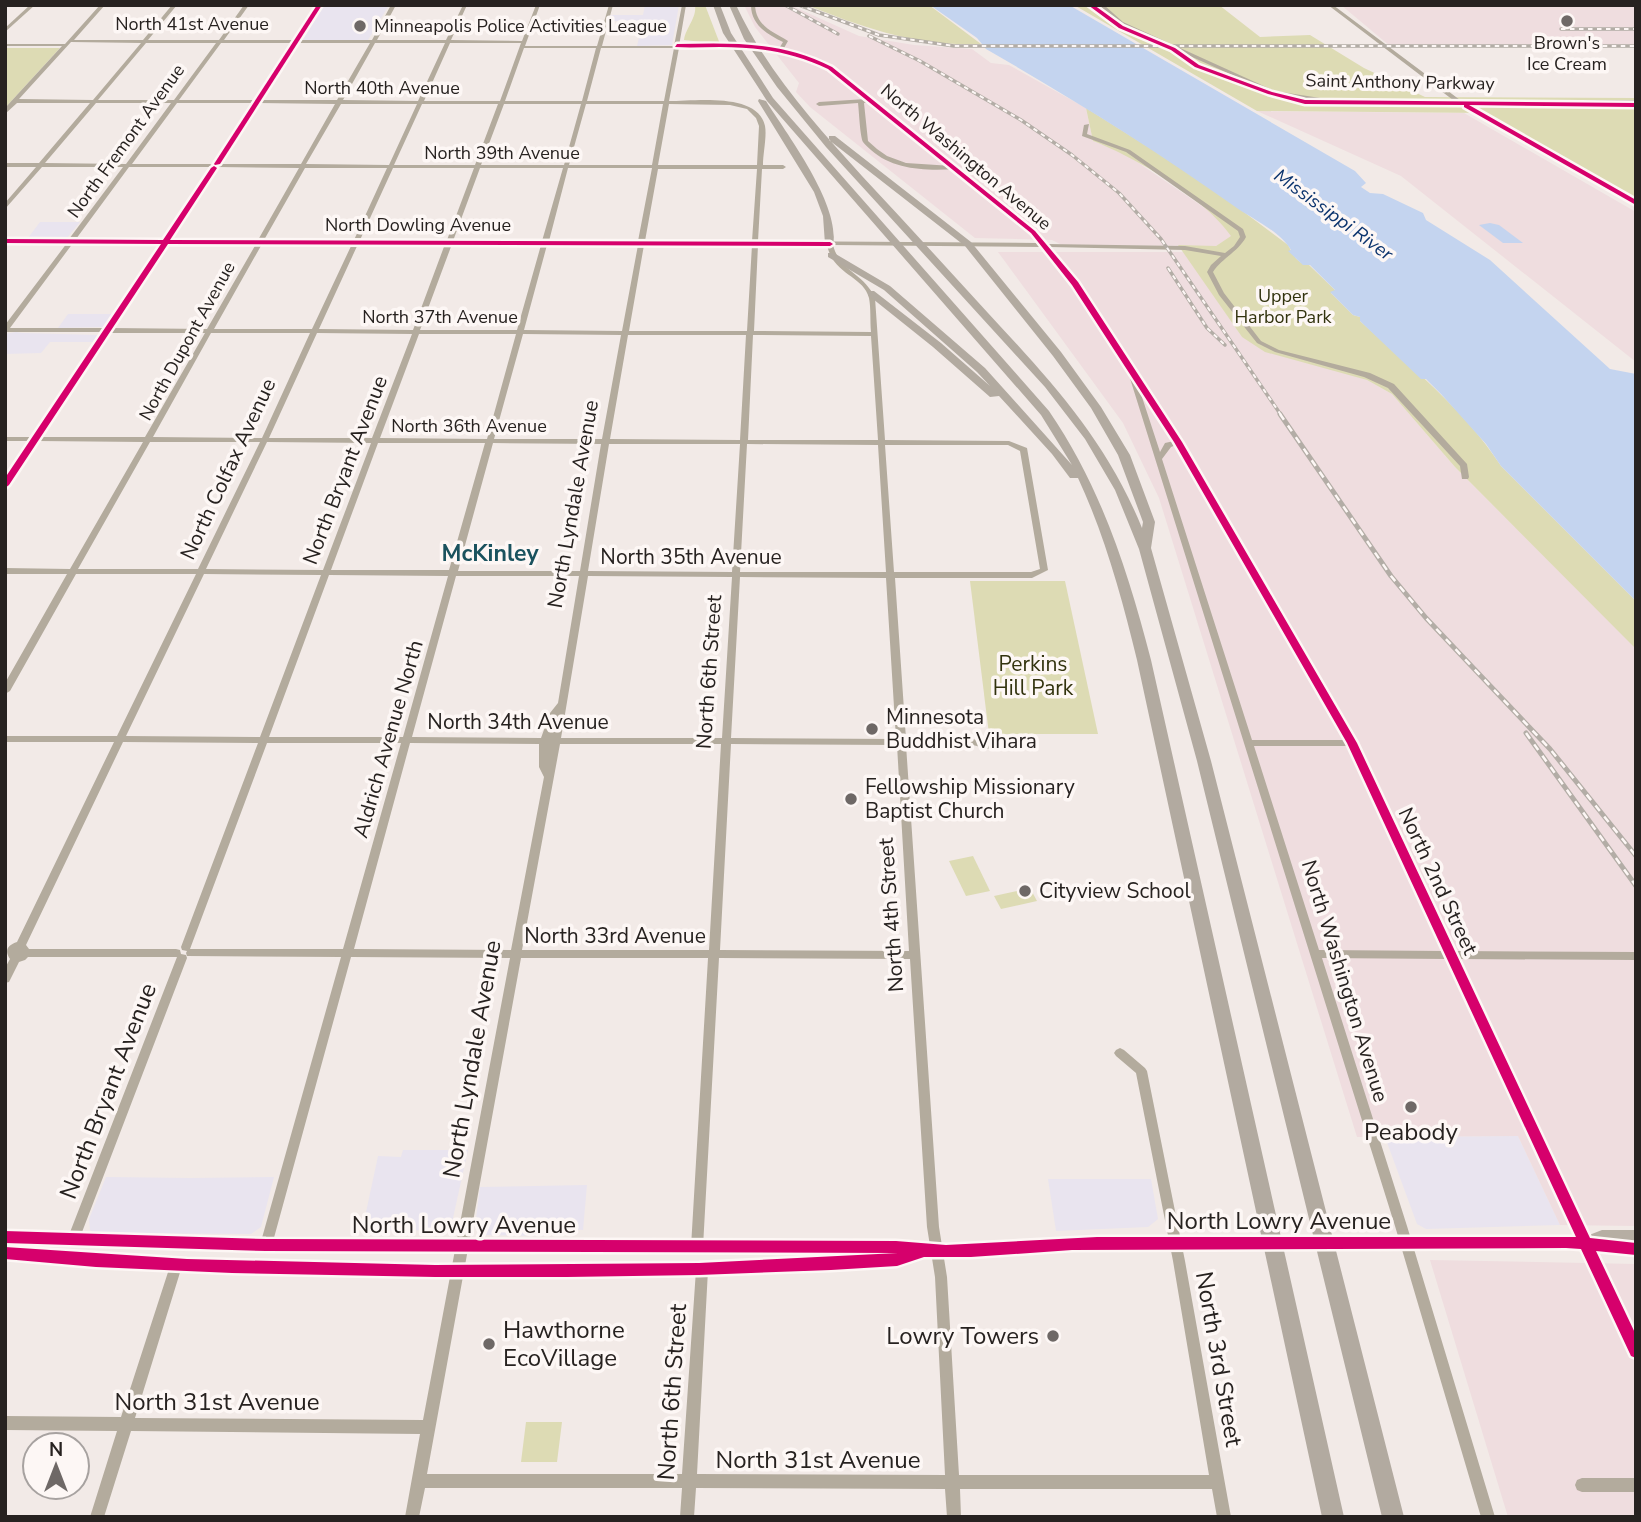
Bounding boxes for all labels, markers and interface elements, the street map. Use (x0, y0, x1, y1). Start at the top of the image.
street label: North 41st Avenue (115, 12, 269, 36)
marker: Brown's Ice Cream (1559, 13, 1575, 29)
place label: Minneapolis Police Activities League (374, 14, 667, 38)
marker: Minneapolis Police Activities League (352, 18, 368, 34)
place label: Brown's Ice Cream (1527, 31, 1607, 76)
street label: North Fremont Avenue (62, 59, 190, 223)
street label: Saint Anthony Parkway (1305, 68, 1496, 96)
street label: North 40th Avenue (304, 76, 460, 100)
street label: North Washington Avenue (876, 78, 1056, 236)
street label: North 39th Avenue (424, 141, 580, 165)
water label: Mississippi River (1269, 163, 1399, 268)
street label: North Dowling Avenue (325, 213, 511, 237)
street label: North Dupont Avenue (133, 257, 241, 425)
park label: Upper Harbor Park (1234, 284, 1333, 329)
street label: North 37th Avenue (362, 305, 518, 329)
street label: North Bryant Avenue (296, 372, 394, 568)
street label: North Colfax Avenue (174, 374, 282, 564)
street label: North Lyndale Avenue (541, 398, 605, 610)
street label: North 36th Avenue (391, 414, 547, 438)
district label: McKinley (441, 538, 539, 569)
street label: North 35th Avenue (600, 543, 782, 571)
street label: North 6th Street (690, 593, 728, 750)
street label: Aldrich Avenue North (346, 637, 430, 841)
park label: Perkins Hill Park (993, 650, 1074, 702)
place label: Minnesota Buddhist Vihara (886, 703, 1037, 755)
street label: North 34th Avenue (427, 708, 609, 736)
marker: Minnesota Buddhist Vihara (864, 721, 880, 737)
place label: Fellowship Missionary Baptist Church (865, 773, 1075, 825)
marker: Fellowship Missionary Baptist Church (843, 791, 859, 807)
street label: North 2nd Street (1392, 803, 1485, 960)
street label: North 4th Street (872, 836, 910, 993)
street label: North Washington Avenue (1295, 856, 1395, 1106)
place label: Cityview School (1039, 877, 1191, 905)
marker: Cityview School (1017, 883, 1033, 899)
street label: North 33rd Avenue (524, 922, 706, 950)
street label: North Lyndale Avenue (435, 938, 509, 1180)
street label: North Bryant Avenue (52, 978, 164, 1204)
marker: Peabody (1403, 1099, 1419, 1115)
place label: Peabody (1364, 1116, 1459, 1148)
street label: North Lowry Avenue (1167, 1205, 1391, 1237)
street label: North Lowry Avenue (352, 1209, 576, 1241)
street label: North 3rd Street (1188, 1269, 1250, 1450)
street label: North 6th Street (650, 1302, 694, 1481)
place label: Hawthorne EcoVillage (503, 1314, 625, 1374)
place label: Lowry Towers (886, 1320, 1039, 1352)
marker: Lowry Towers (1045, 1328, 1061, 1344)
marker: Hawthorne EcoVillage (481, 1336, 497, 1352)
street label: North 31st Avenue (115, 1386, 320, 1418)
north arrow (21, 1431, 91, 1501)
text: N (49, 1437, 63, 1463)
street label: North 31st Avenue (716, 1444, 921, 1476)

